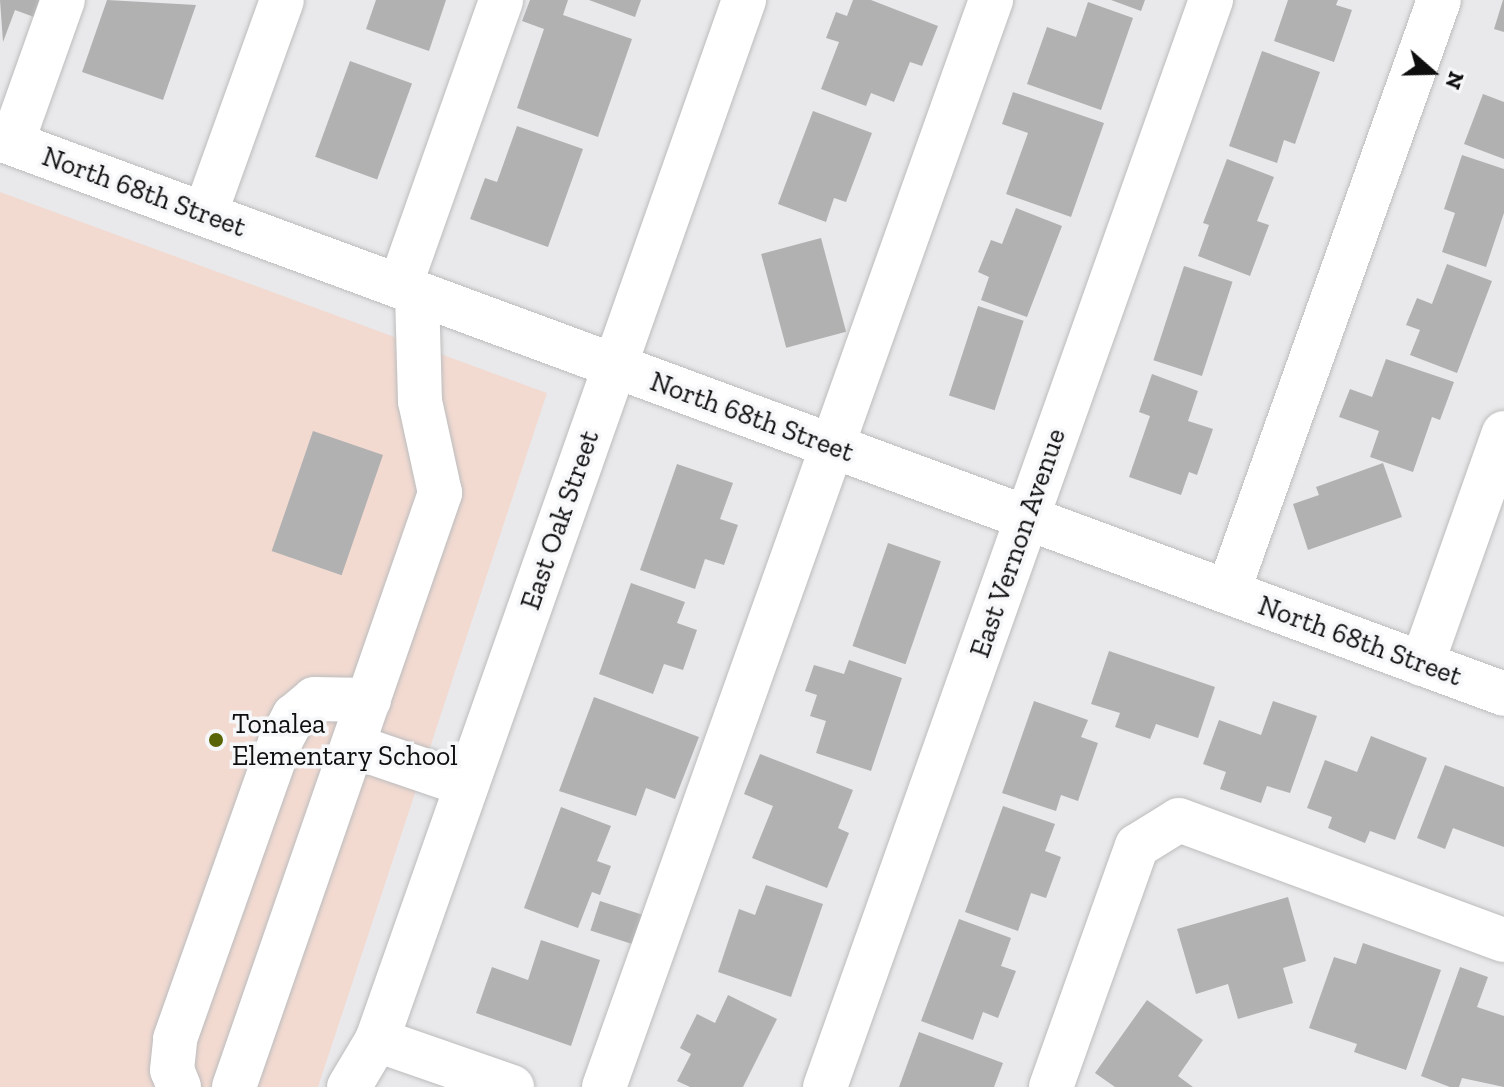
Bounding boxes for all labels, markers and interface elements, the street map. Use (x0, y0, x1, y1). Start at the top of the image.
north arrow (1392, 32, 1472, 112)
text: N (1439, 68, 1471, 93)
street label: North 68th Street (37, 139, 251, 245)
street label: North 68th Street (645, 364, 859, 470)
street label: East Vernon Avenue (963, 423, 1073, 663)
street label: East Oak Street (514, 426, 606, 614)
street label: North 68th Street (1253, 588, 1467, 694)
place label: Tonalea Elementary School (232, 707, 458, 773)
marker: Tonalea Elementary School (207, 731, 225, 749)

